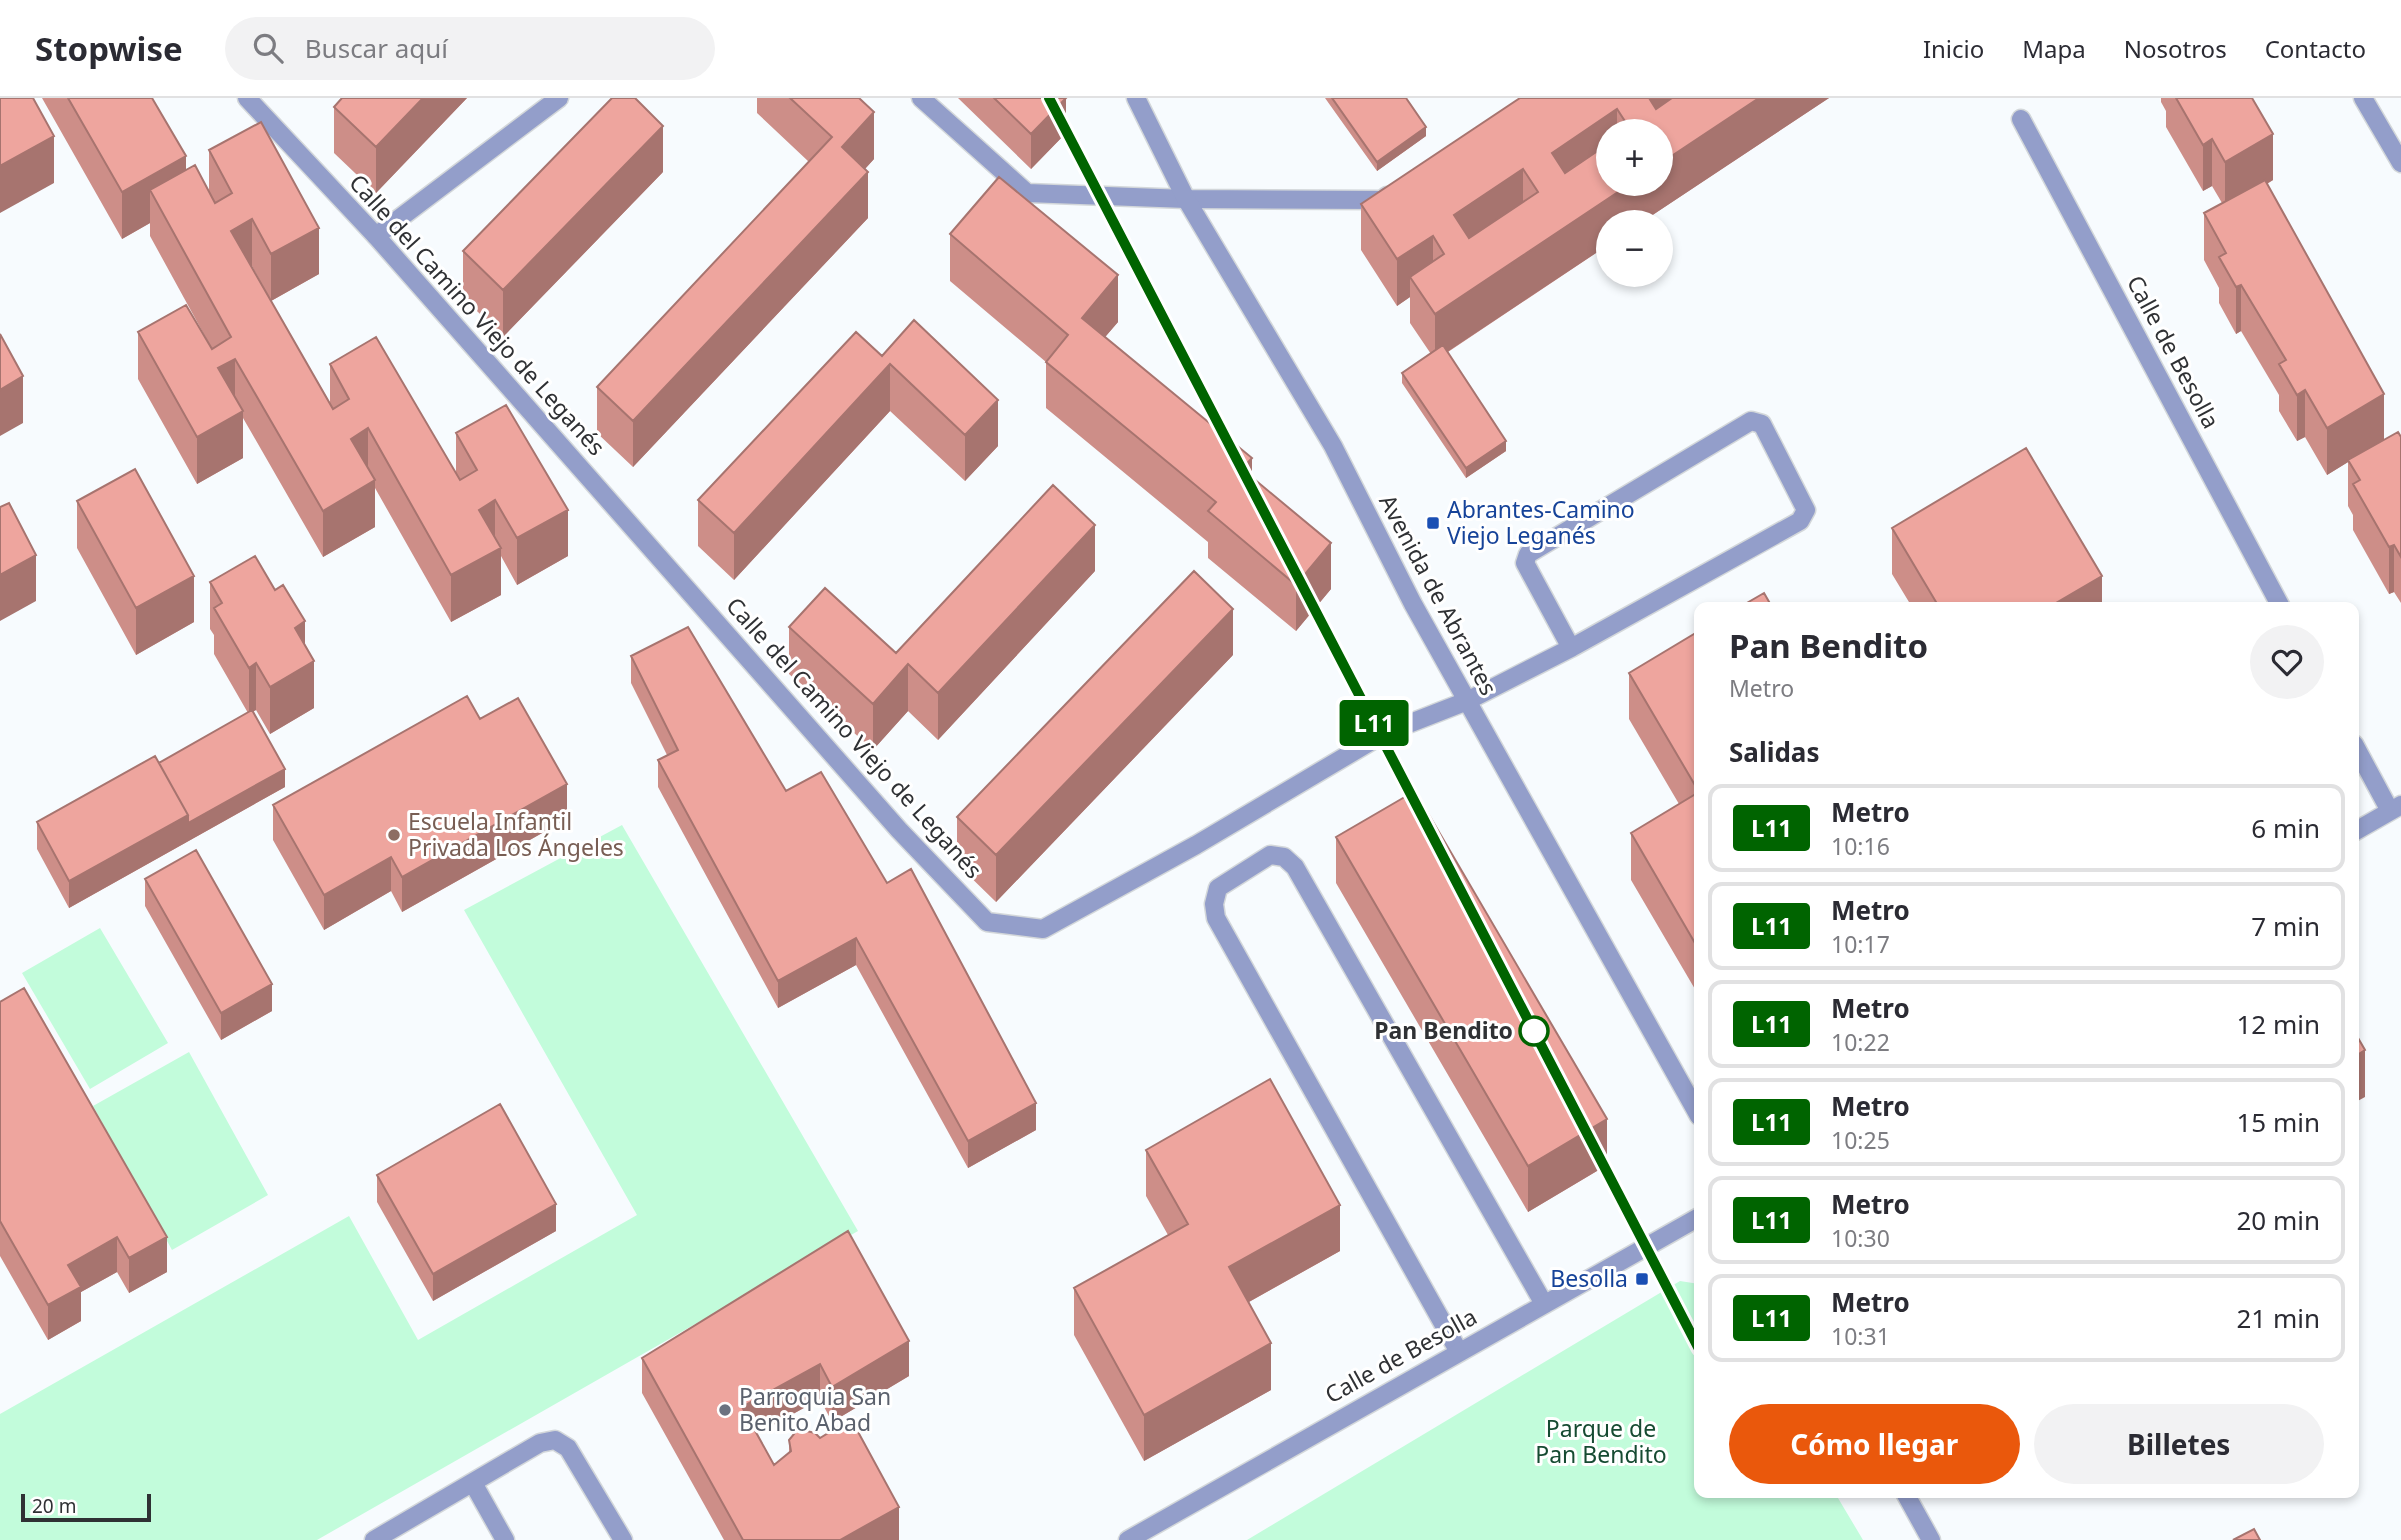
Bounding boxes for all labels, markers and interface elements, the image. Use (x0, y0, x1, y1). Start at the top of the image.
search box (225, 17, 715, 80)
text: Stopwise (35, 26, 183, 71)
icon: search (249, 29, 287, 67)
text: Buscar aquí (305, 30, 448, 66)
text: Inicio (1923, 32, 1984, 65)
text: Mapa (2022, 32, 2086, 65)
text: Nosotros (2124, 32, 2227, 65)
text: Contacto (2265, 32, 2366, 65)
map controls (1596, 119, 1673, 287)
button: + (1596, 119, 1673, 196)
street label: Calle del Camino Viejo de Leganés (343, 167, 613, 462)
button: − (1596, 210, 1673, 287)
street label: Calle de Besolla (2120, 269, 2228, 434)
street label: Avenida de Abrantes (1372, 489, 1505, 700)
place label: Abrantes-Camino Viejo Leganés (1447, 493, 1635, 551)
marker: Abrantes-Camino Viejo Leganés (1425, 515, 1441, 531)
street label: Calle del Camino Viejo de Leganés (720, 590, 990, 885)
text: Pan Bendito (1729, 623, 1928, 668)
button: heart (2250, 625, 2324, 699)
text: Metro (1729, 672, 1794, 704)
line badge: L11 (1334, 700, 1414, 746)
text: L11 (1354, 706, 1394, 739)
text: Salidas (1729, 734, 1819, 770)
text: Metro (1831, 794, 1910, 830)
place label: Escuela Infantil Privada Los Ángeles (408, 805, 624, 863)
text: 6 min (2251, 810, 2320, 846)
text: L11 (1751, 811, 1792, 844)
marker: Escuela Infantil Privada Los Ángeles (386, 827, 402, 843)
text: 10:16 (1831, 830, 1890, 862)
text: Metro (1831, 892, 1910, 928)
text: 7 min (2251, 908, 2320, 944)
text: L11 (1751, 909, 1792, 942)
text: 10:17 (1831, 928, 1890, 960)
text: Metro (1831, 990, 1910, 1026)
text: 12 min (2236, 1006, 2320, 1042)
text: L11 (1751, 1007, 1792, 1040)
place label: Pan Bendito (1374, 1014, 1513, 1046)
marker: Pan Bendito (1519, 1016, 1549, 1046)
text: 10:22 (1831, 1026, 1890, 1058)
text: Metro (1831, 1088, 1910, 1124)
text: 15 min (2236, 1104, 2320, 1140)
text: L11 (1751, 1105, 1792, 1138)
text: 10:25 (1831, 1124, 1890, 1156)
text: Metro (1831, 1186, 1910, 1222)
text: 20 min (2236, 1202, 2320, 1238)
text: L11 (1751, 1203, 1792, 1236)
text: 10:30 (1831, 1222, 1890, 1254)
place label: Besolla (1550, 1262, 1628, 1294)
marker: Besolla (1634, 1271, 1650, 1287)
text: Metro (1831, 1284, 1910, 1320)
street label: Calle de Besolla (1319, 1300, 1482, 1410)
text: 21 min (2236, 1300, 2320, 1336)
text: L11 (1751, 1301, 1792, 1334)
text: 10:31 (1831, 1320, 1890, 1352)
place label: Parroquia San Benito Abad (739, 1380, 891, 1438)
marker: Parroquia San Benito Abad (717, 1402, 733, 1418)
button: Cómo llegar (1729, 1404, 2020, 1484)
button: Billetes (2034, 1404, 2324, 1484)
park label: Parque de Pan Bendito (1535, 1412, 1667, 1470)
scale bar (21, 1491, 150, 1523)
text: 20 m (32, 1493, 76, 1519)

